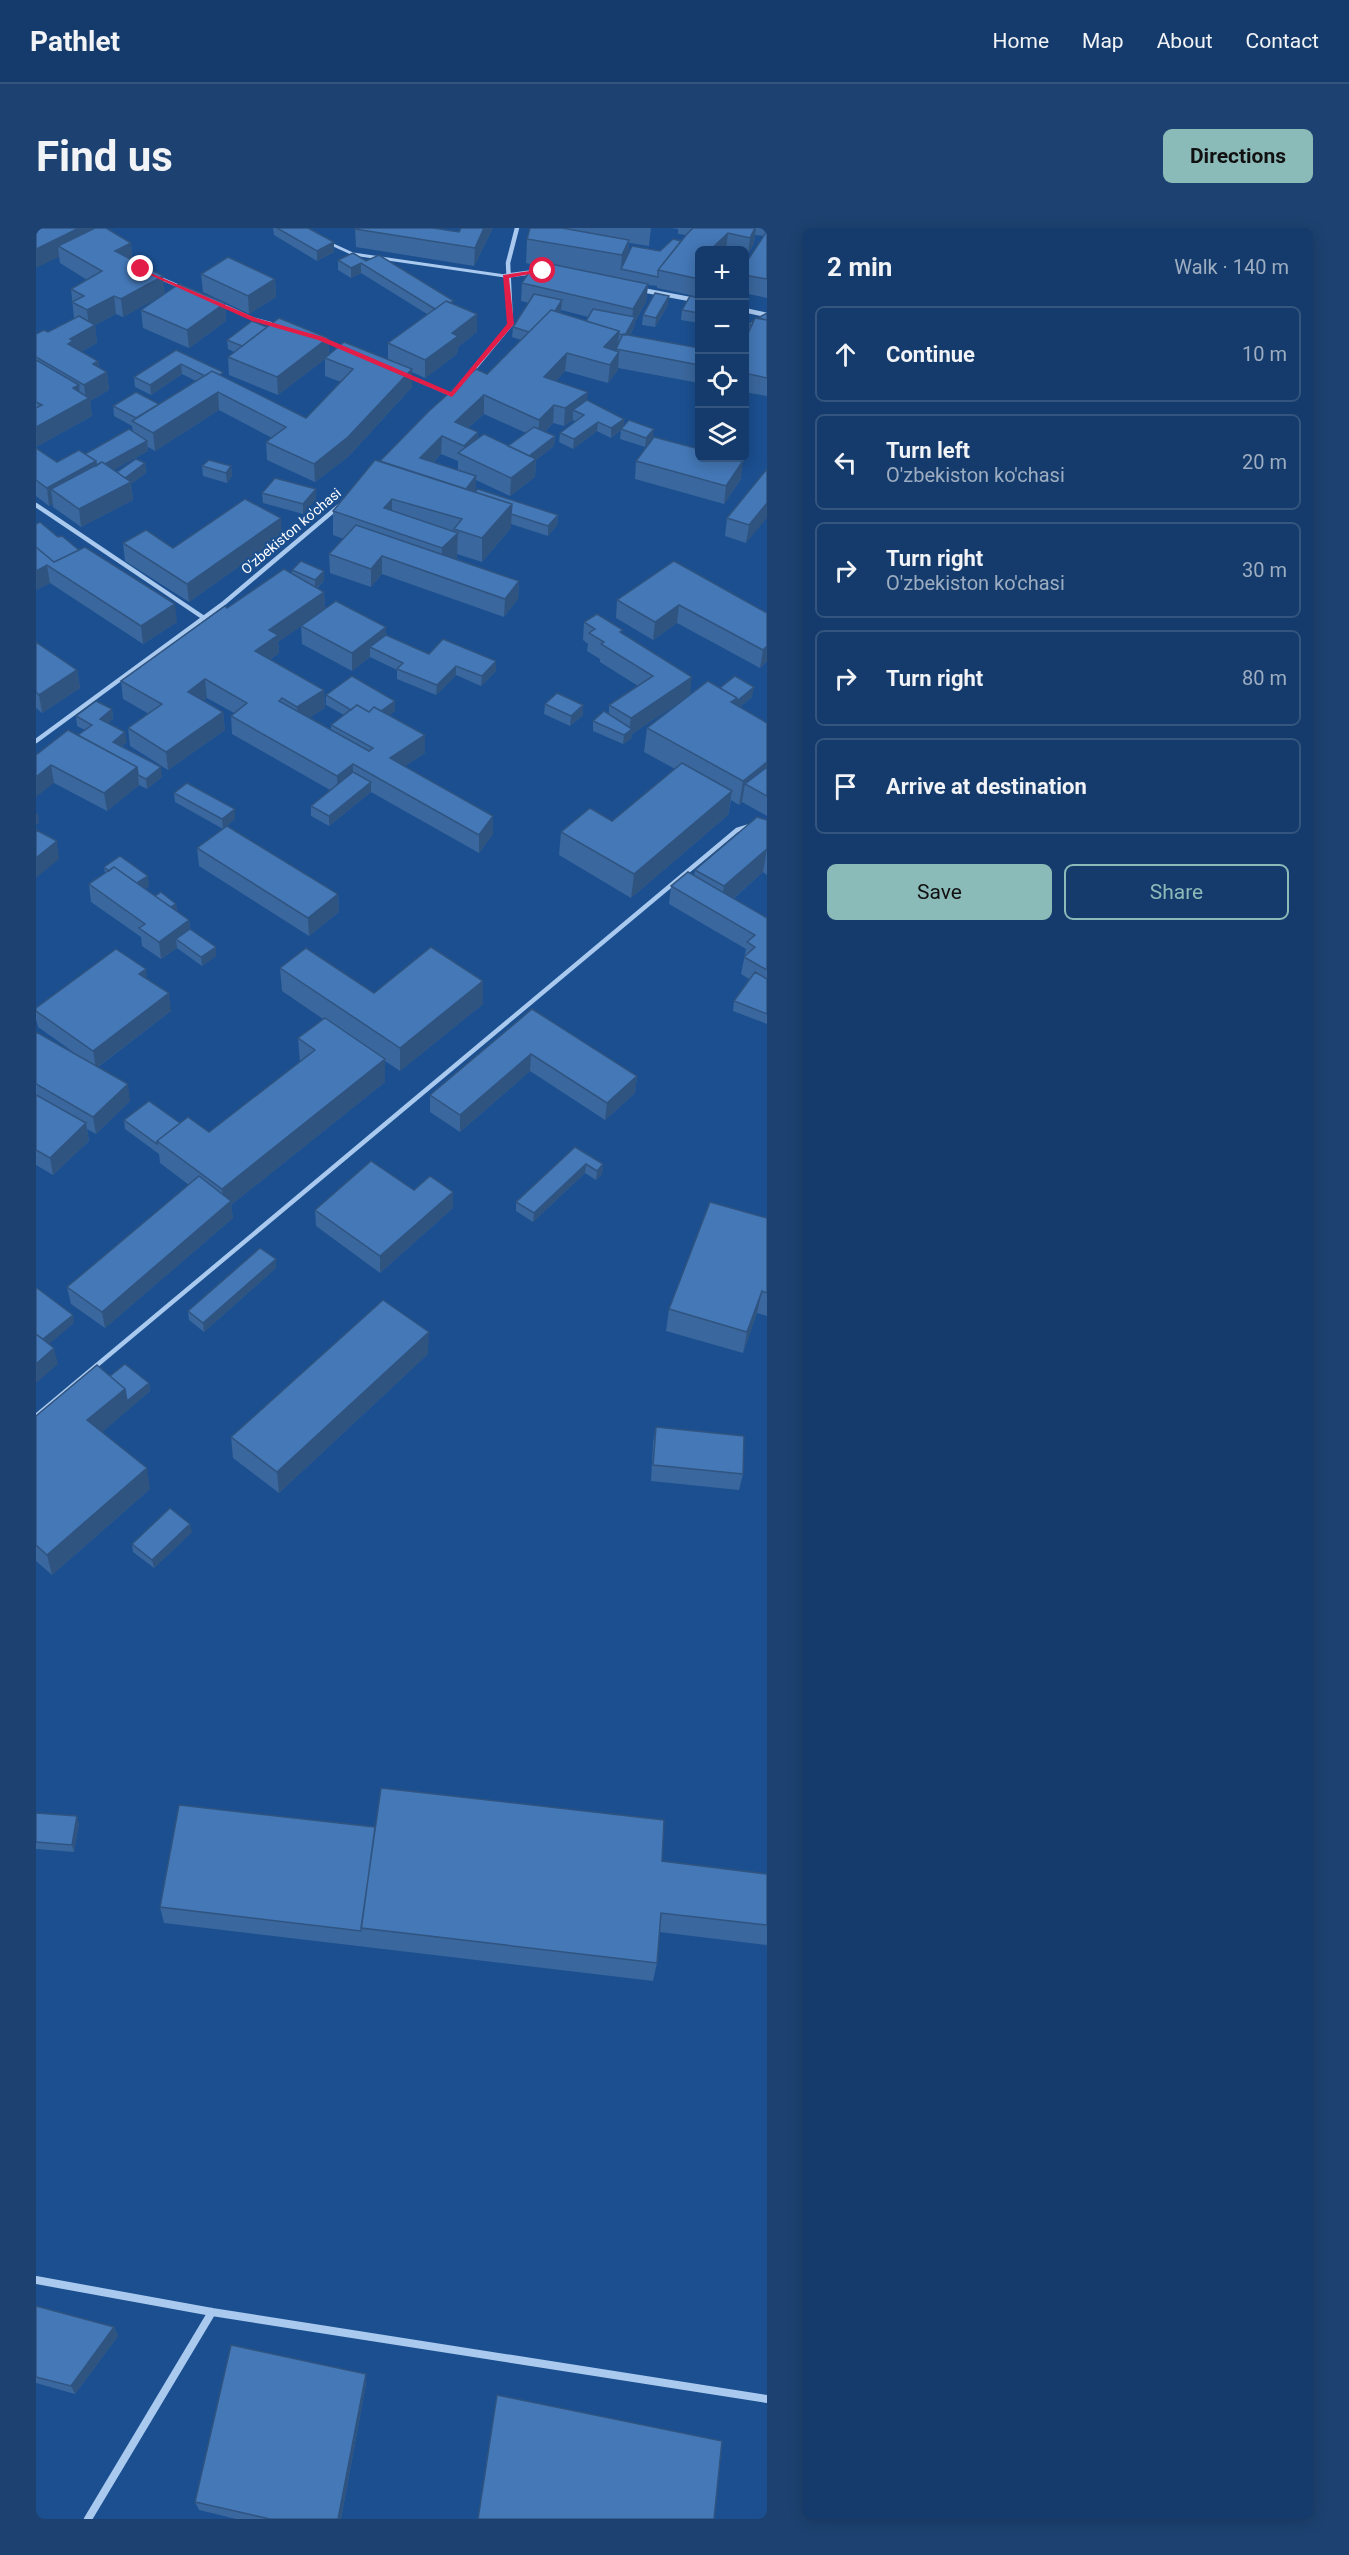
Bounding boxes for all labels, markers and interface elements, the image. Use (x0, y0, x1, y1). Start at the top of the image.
text: Pathlet (30, 25, 120, 58)
text: Home (993, 29, 1049, 53)
text: Map (1082, 29, 1124, 53)
text: About (1157, 29, 1213, 53)
text: Contact (1246, 29, 1319, 53)
button: Directions (1163, 129, 1313, 183)
text: Find us (36, 132, 173, 181)
map controls (695, 246, 749, 462)
button: + (695, 246, 749, 300)
text: 2 min (827, 252, 892, 282)
route end (127, 255, 153, 281)
text: Walk · 140 m (1174, 255, 1289, 279)
route start (529, 257, 555, 283)
button: − (695, 300, 749, 354)
icon: ahead (829, 338, 862, 371)
text: Continue (886, 342, 975, 367)
text: 10 m (1242, 342, 1287, 366)
button: locate (695, 354, 749, 408)
button: layers (695, 408, 749, 462)
text: Turn left (886, 438, 970, 463)
icon: left (829, 446, 862, 479)
text: 20 m (1242, 450, 1287, 474)
text: O'zbekiston ko'chasi (886, 463, 1065, 487)
street label: O'zbekiston ko'chasi (238, 485, 344, 577)
text: Turn right (886, 546, 983, 571)
icon: right (829, 554, 862, 587)
text: 30 m (1242, 558, 1287, 582)
text: O'zbekiston ko'chasi (886, 571, 1065, 595)
icon: right (829, 662, 862, 695)
text: Turn right (886, 666, 983, 691)
text: 80 m (1242, 666, 1287, 690)
icon: arrive (829, 770, 862, 803)
text: Arrive at destination (886, 774, 1087, 799)
button: Save (827, 864, 1052, 920)
button: Share (1064, 864, 1289, 920)

